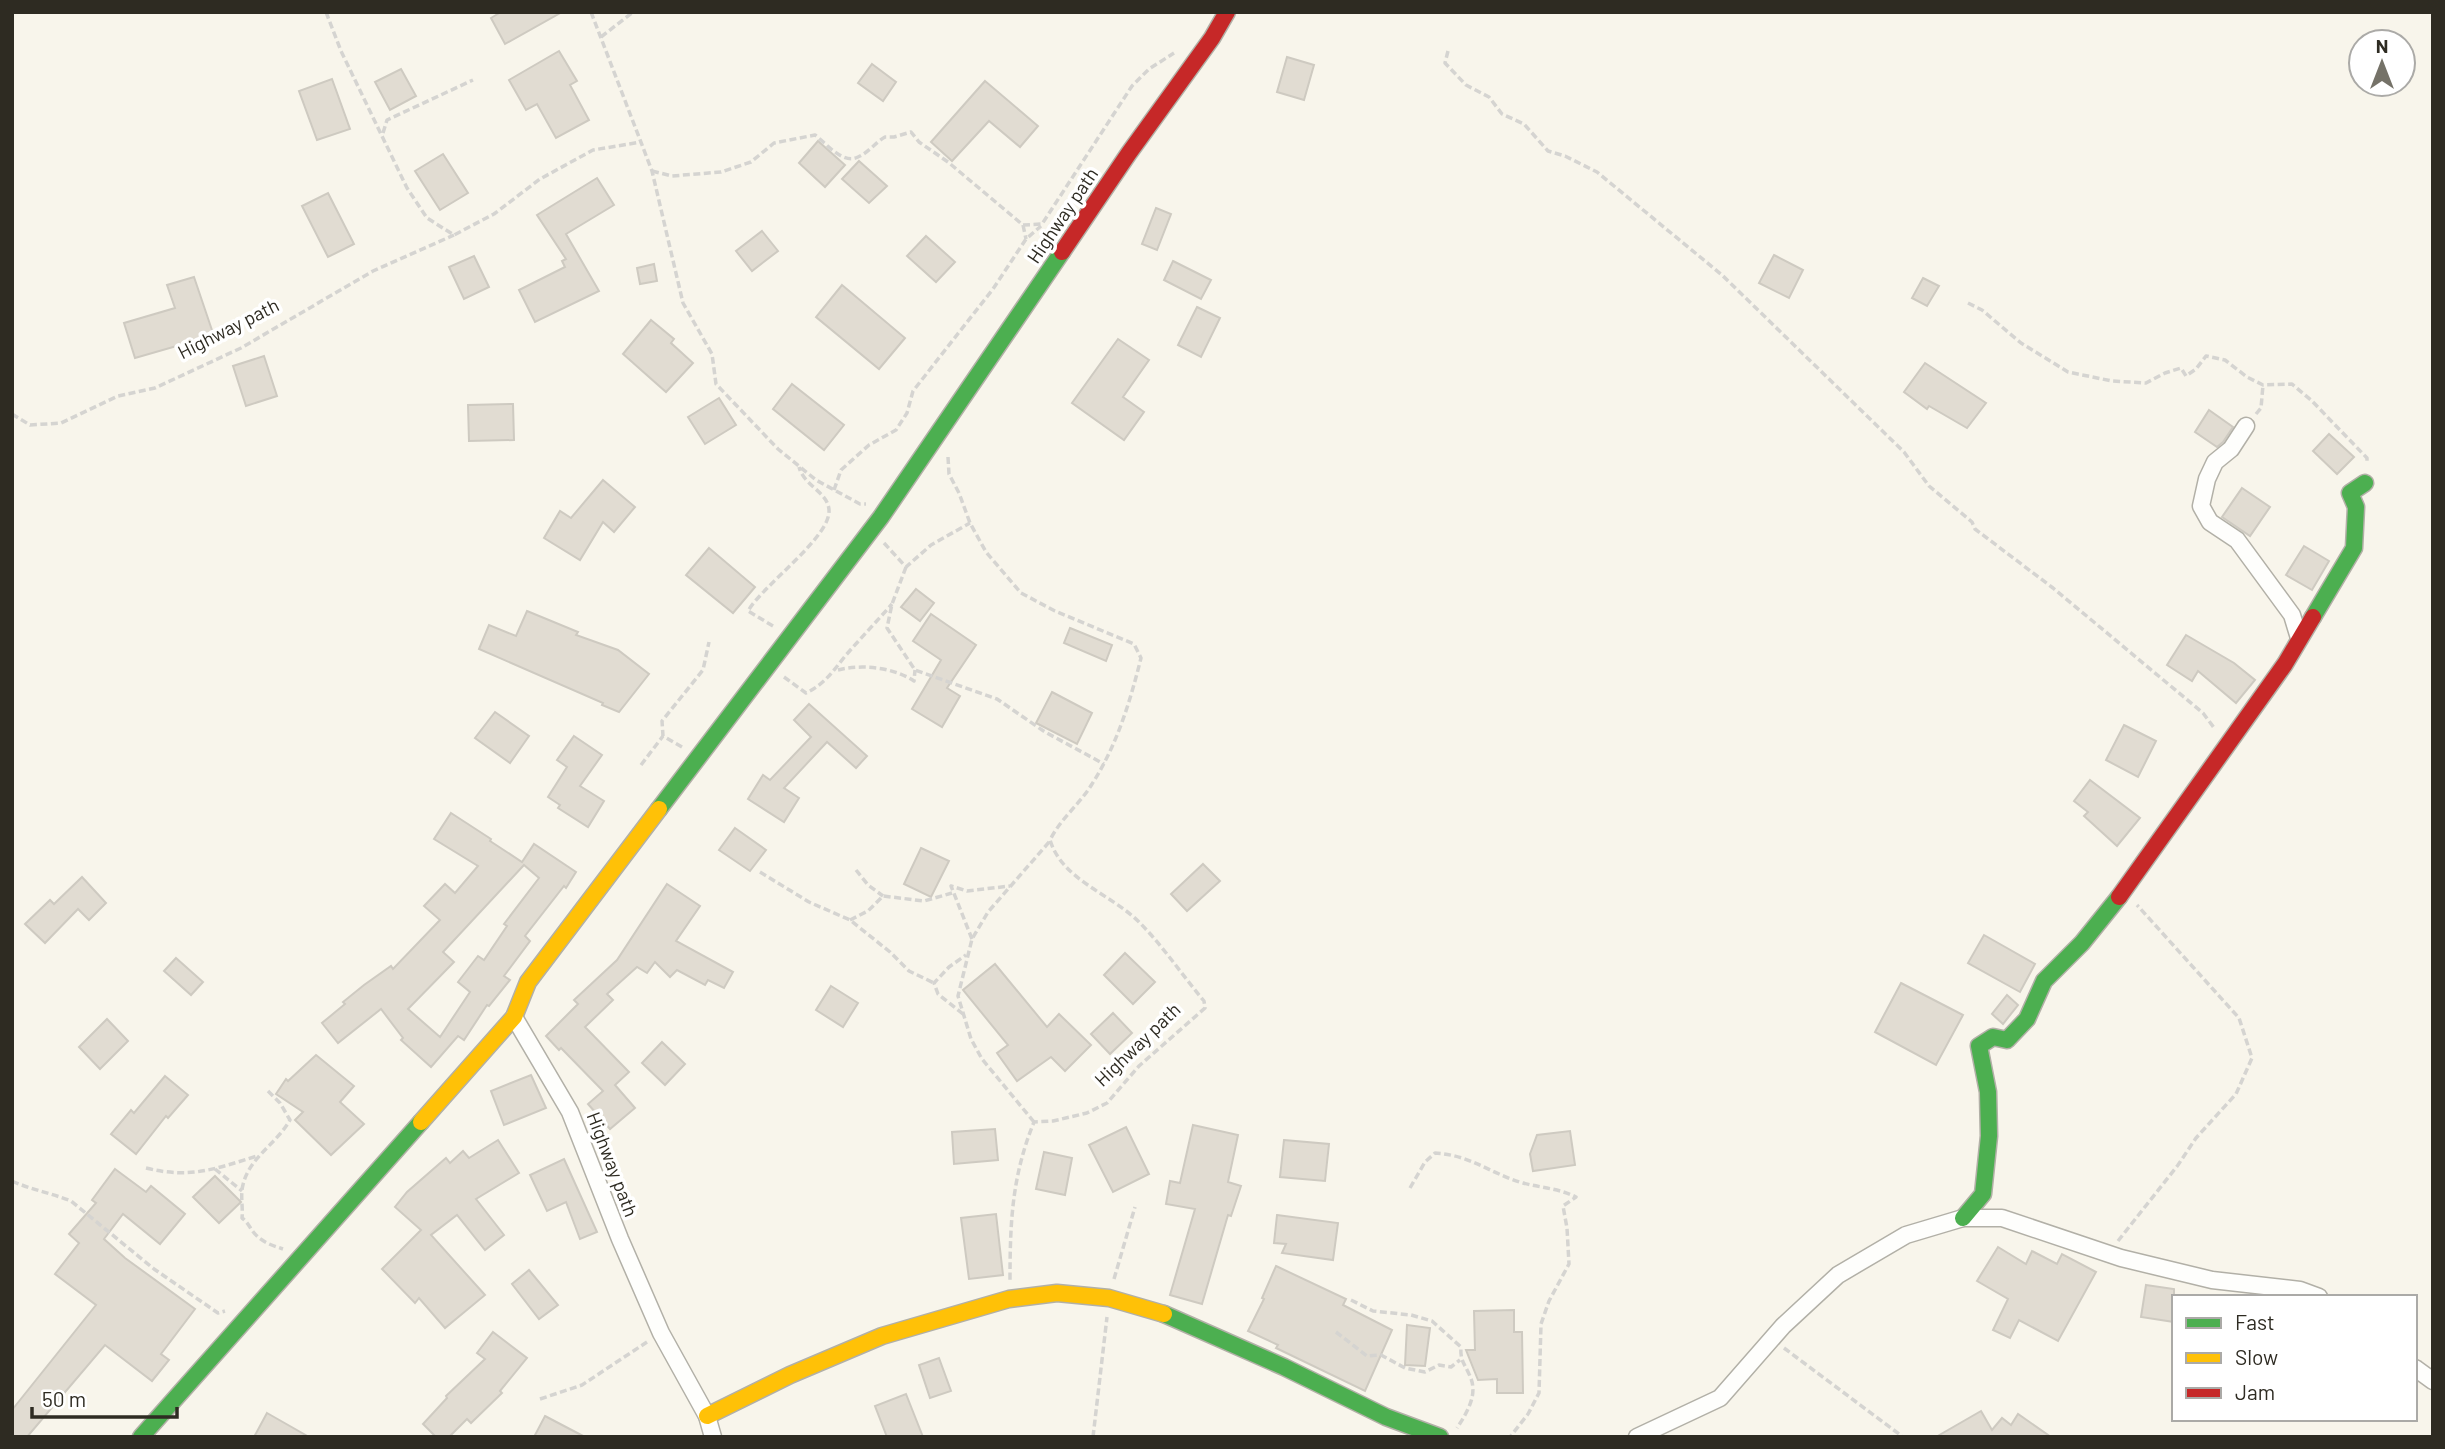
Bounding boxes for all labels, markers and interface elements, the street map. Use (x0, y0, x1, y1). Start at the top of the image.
north arrow (2347, 28, 2417, 98)
text: N (2376, 34, 2388, 57)
street label: Highway path (1022, 163, 1102, 267)
street label: Highway path (174, 293, 282, 363)
street label: Highway path (1089, 997, 1185, 1091)
street label: Highway path (582, 1108, 644, 1220)
legend (2172, 1295, 2417, 1421)
text: Fast (2235, 1309, 2275, 1334)
text: Slow (2235, 1344, 2278, 1369)
scale bar (32, 1376, 177, 1420)
text: Jam (2235, 1379, 2275, 1404)
text: 50 m (42, 1386, 86, 1411)

